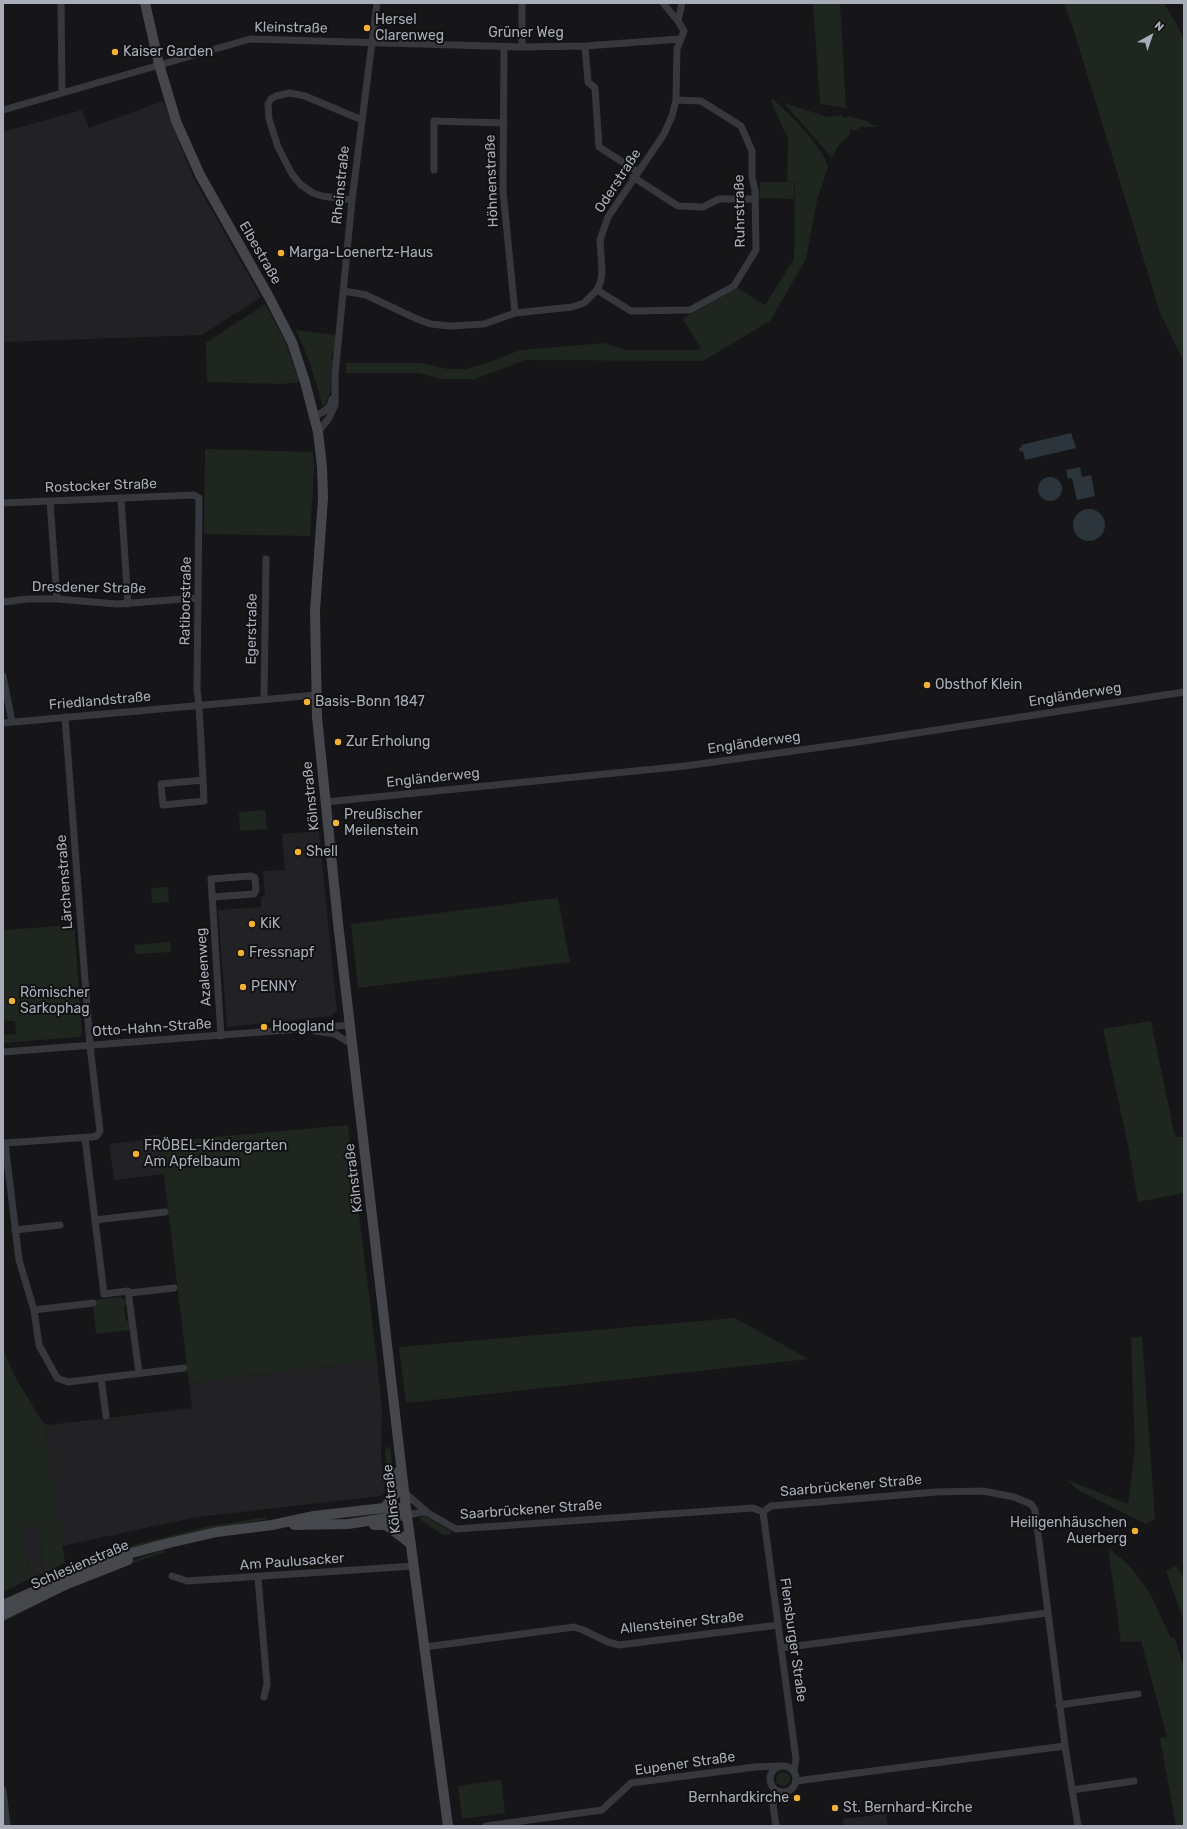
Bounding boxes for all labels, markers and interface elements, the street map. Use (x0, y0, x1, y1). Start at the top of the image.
place label: Hersel Clarenweg (375, 12, 444, 44)
north arrow (1131, 16, 1171, 56)
street label: Kleinstraße (254, 19, 328, 37)
text: N (1152, 19, 1166, 34)
marker: Hersel Clarenweg (362, 23, 372, 33)
street label: Grüner Weg (488, 25, 564, 41)
place label: Kaiser Garden (123, 44, 213, 60)
marker: Kaiser Garden (110, 47, 120, 57)
street label: Höhnenstraße (482, 134, 502, 228)
street label: Rheinstraße (329, 145, 353, 225)
street label: Oderstraße (591, 146, 645, 216)
street label: Ruhrstraße (731, 174, 749, 248)
street label: Elbestraße (235, 219, 285, 287)
place label: Marga-Loenertz-Haus (289, 245, 433, 261)
marker: Marga-Loenertz-Haus (276, 248, 286, 258)
street label: Rostocker Straße (45, 476, 157, 496)
street label: Ratiborstraße (177, 556, 195, 646)
street label: Dresdener Straße (32, 579, 146, 597)
street label: Egerstraße (243, 593, 261, 665)
place label: Obsthof Klein (935, 677, 1022, 693)
street label: Engländerweg (1027, 679, 1123, 711)
marker: Obsthof Klein (922, 680, 932, 690)
street label: Friedlandstraße (48, 688, 152, 714)
place label: Basis-Bonn 1847 (315, 694, 425, 710)
marker: Basis-Bonn 1847 (302, 697, 312, 707)
street label: Engländerweg (706, 728, 802, 758)
place label: Zur Erholung (346, 734, 430, 750)
marker: Zur Erholung (333, 737, 343, 747)
street label: Kölnstraße (299, 761, 323, 831)
street label: Engländerweg (386, 765, 480, 791)
place label: Preußischer Meilenstein (344, 807, 423, 840)
marker: Preußischer Meilenstein (331, 818, 341, 828)
street label: Lärchenstraße (53, 834, 77, 930)
place label: Shell (306, 844, 338, 860)
marker: Shell (293, 847, 303, 857)
place label: KiK (260, 916, 280, 932)
marker: KiK (247, 919, 257, 929)
street label: Azaleenweg (193, 927, 215, 1007)
place label: Fressnapf (249, 945, 314, 961)
marker: Fressnapf (236, 948, 246, 958)
place label: PENNY (251, 979, 297, 995)
marker: PENNY (238, 982, 248, 992)
place label: Römischer Sarkophag (20, 985, 90, 1018)
marker: Römischer Sarkophag (7, 996, 17, 1006)
street label: Otto-Hahn-Straße (92, 1015, 212, 1041)
place label: Hoogland (272, 1019, 334, 1035)
marker: Hoogland (259, 1022, 269, 1032)
place label: FRÖBEL-Kindergarten Am Apfelbaum (144, 1138, 287, 1170)
street label: Kölnstraße (341, 1142, 367, 1214)
marker: FRÖBEL-Kindergarten Am Apfelbaum (131, 1149, 141, 1159)
street label: Kölnstraße (379, 1463, 405, 1535)
street label: Saarbrückener Straße (779, 1471, 923, 1501)
street label: Saarbrückener Straße (459, 1497, 603, 1523)
place label: Heiligenhäuschen Auerberg (1010, 1515, 1127, 1548)
marker: Heiligenhäuschen Auerberg (1130, 1526, 1140, 1536)
street label: Schlesienstraße (29, 1537, 131, 1593)
street label: Am Paulusacker (239, 1550, 345, 1574)
street label: Flensburger Straße (776, 1577, 810, 1703)
street label: Allensteiner Straße (619, 1608, 745, 1638)
street label: Eupener Straße (634, 1749, 736, 1779)
place label: Bernhardkirche (688, 1790, 789, 1806)
marker: Bernhardkirche (792, 1793, 802, 1803)
place label: St. Bernhard-Kirche (843, 1800, 973, 1816)
marker: St. Bernhard-Kirche (830, 1803, 840, 1813)

